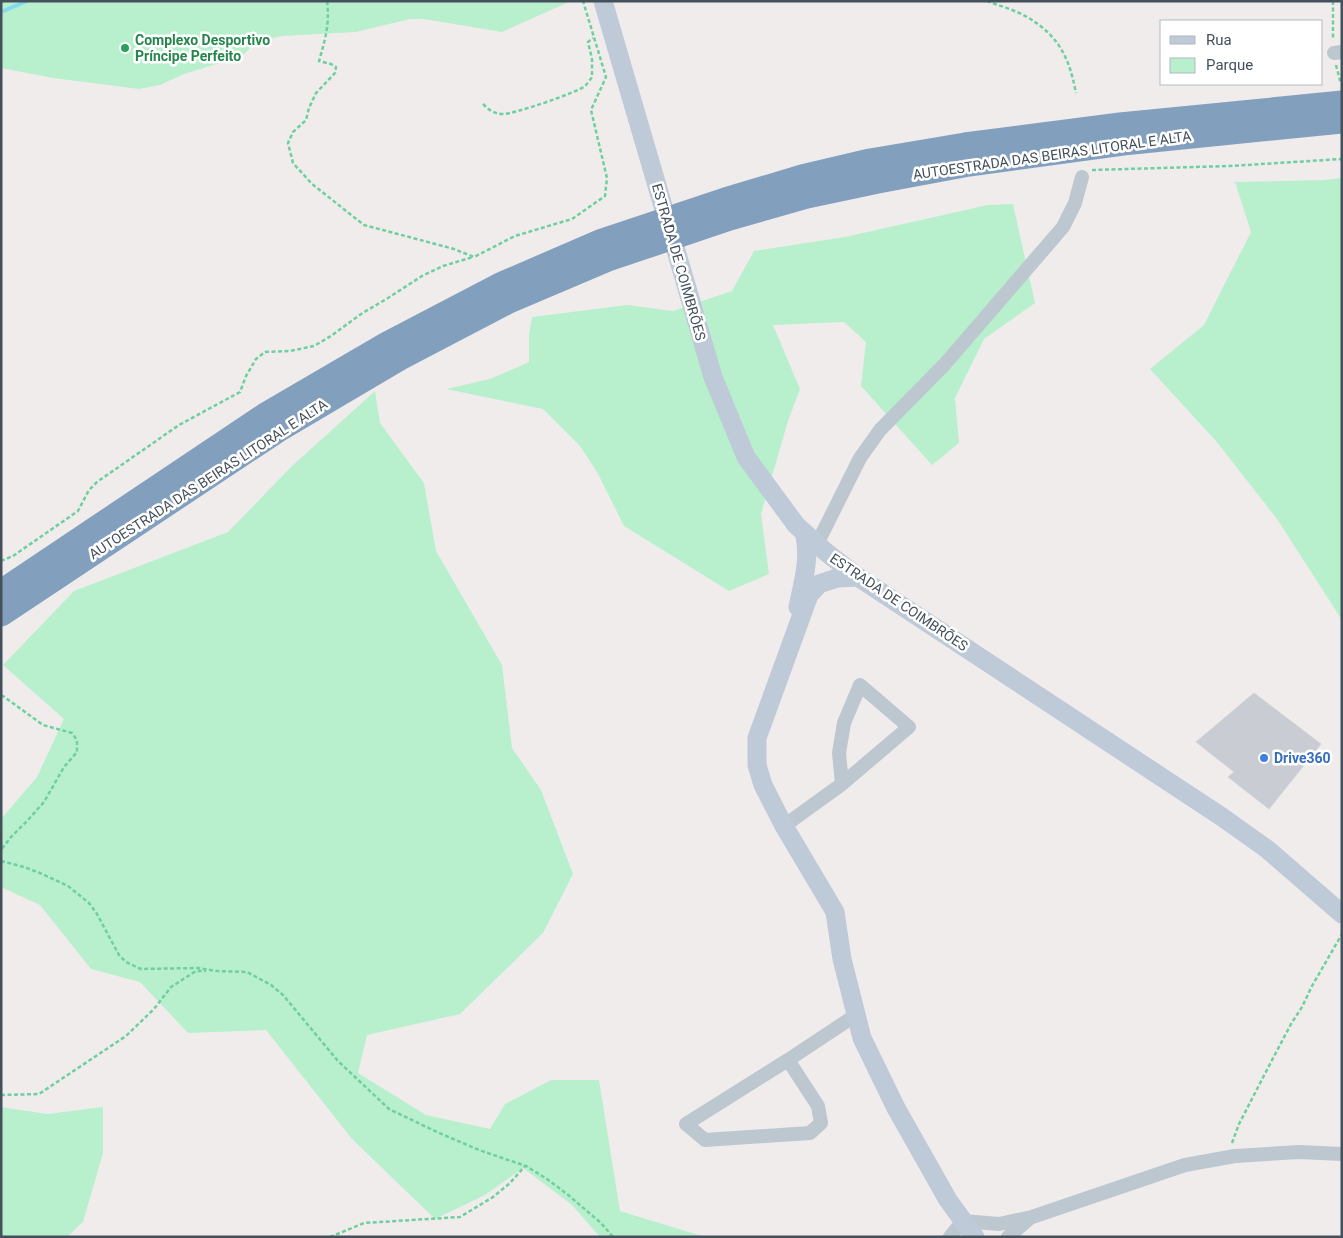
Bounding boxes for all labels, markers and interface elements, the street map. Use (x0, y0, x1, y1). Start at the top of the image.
legend (1160, 20, 1323, 85)
text: Rua (1206, 31, 1232, 49)
place label: Complexo Desportivo Príncipe Perfeito (135, 32, 270, 64)
marker: Complexo Desportivo Príncipe Perfeito (119, 42, 131, 54)
text: Parque (1206, 56, 1253, 74)
street label: AUTOESTRADA DAS BEIRAS LITORAL E ALTA (912, 128, 1192, 182)
street label: ESTRADA DE COIMBRÕES (649, 181, 710, 342)
street label: AUTOESTRADA DAS BEIRAS LITORAL E ALTA (86, 396, 330, 562)
street label: ESTRADA DE COIMBRÕES (827, 549, 971, 654)
place label: Drive360 (1274, 750, 1331, 766)
marker: Drive360 (1258, 752, 1270, 764)

